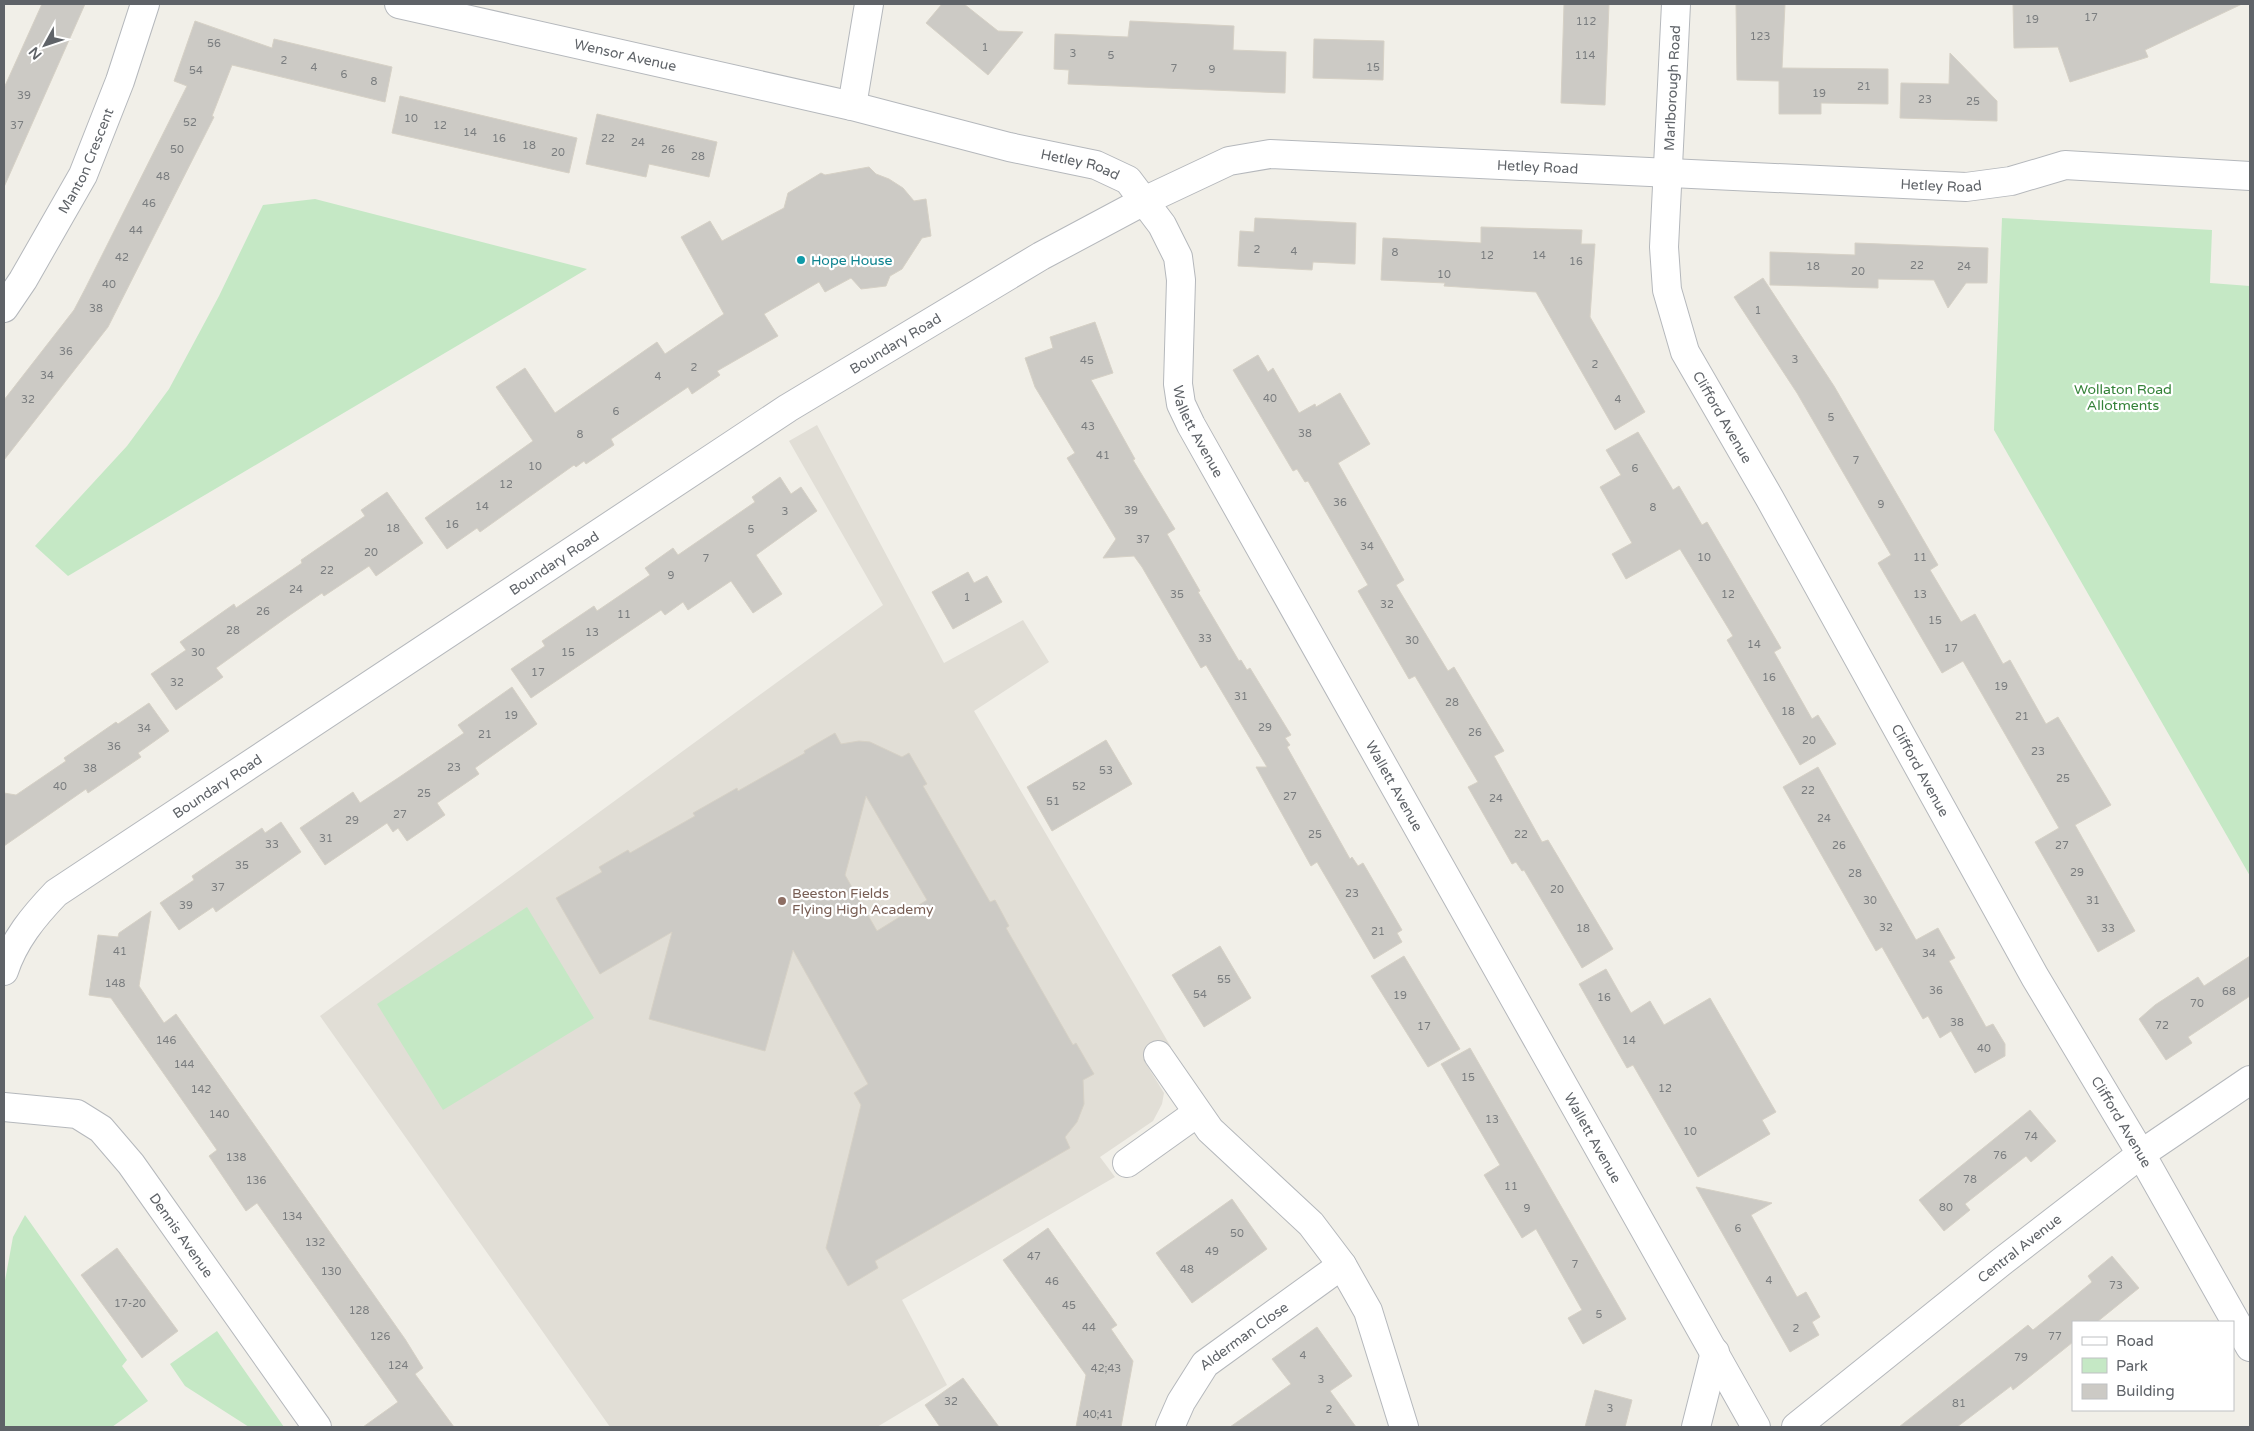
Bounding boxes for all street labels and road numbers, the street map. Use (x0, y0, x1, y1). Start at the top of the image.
street label: Marlborough Road (1661, 25, 1684, 151)
street label: Wensor Avenue (572, 36, 678, 75)
street label: Manton Crescent (55, 105, 118, 217)
street label: Hetley Road (1039, 146, 1122, 184)
street label: Hetley Road (1497, 157, 1579, 178)
street label: Hetley Road (1900, 176, 1983, 196)
street label: Boundary Road (847, 310, 945, 378)
street label: Clifford Avenue (1689, 368, 1755, 466)
street label: Wallett Avenue (1169, 384, 1227, 481)
street label: Boundary Road (506, 528, 602, 599)
street label: Clifford Avenue (1887, 721, 1953, 820)
street label: Wallett Avenue (1362, 738, 1426, 834)
street label: Boundary Road (170, 751, 265, 822)
street label: Clifford Avenue (2087, 1073, 2155, 1171)
street label: Wallett Avenue (1560, 1090, 1625, 1186)
street label: Dennis Avenue (145, 1190, 217, 1281)
street label: Central Avenue (1974, 1211, 2065, 1287)
street label: Alderman Close (1196, 1299, 1292, 1374)

